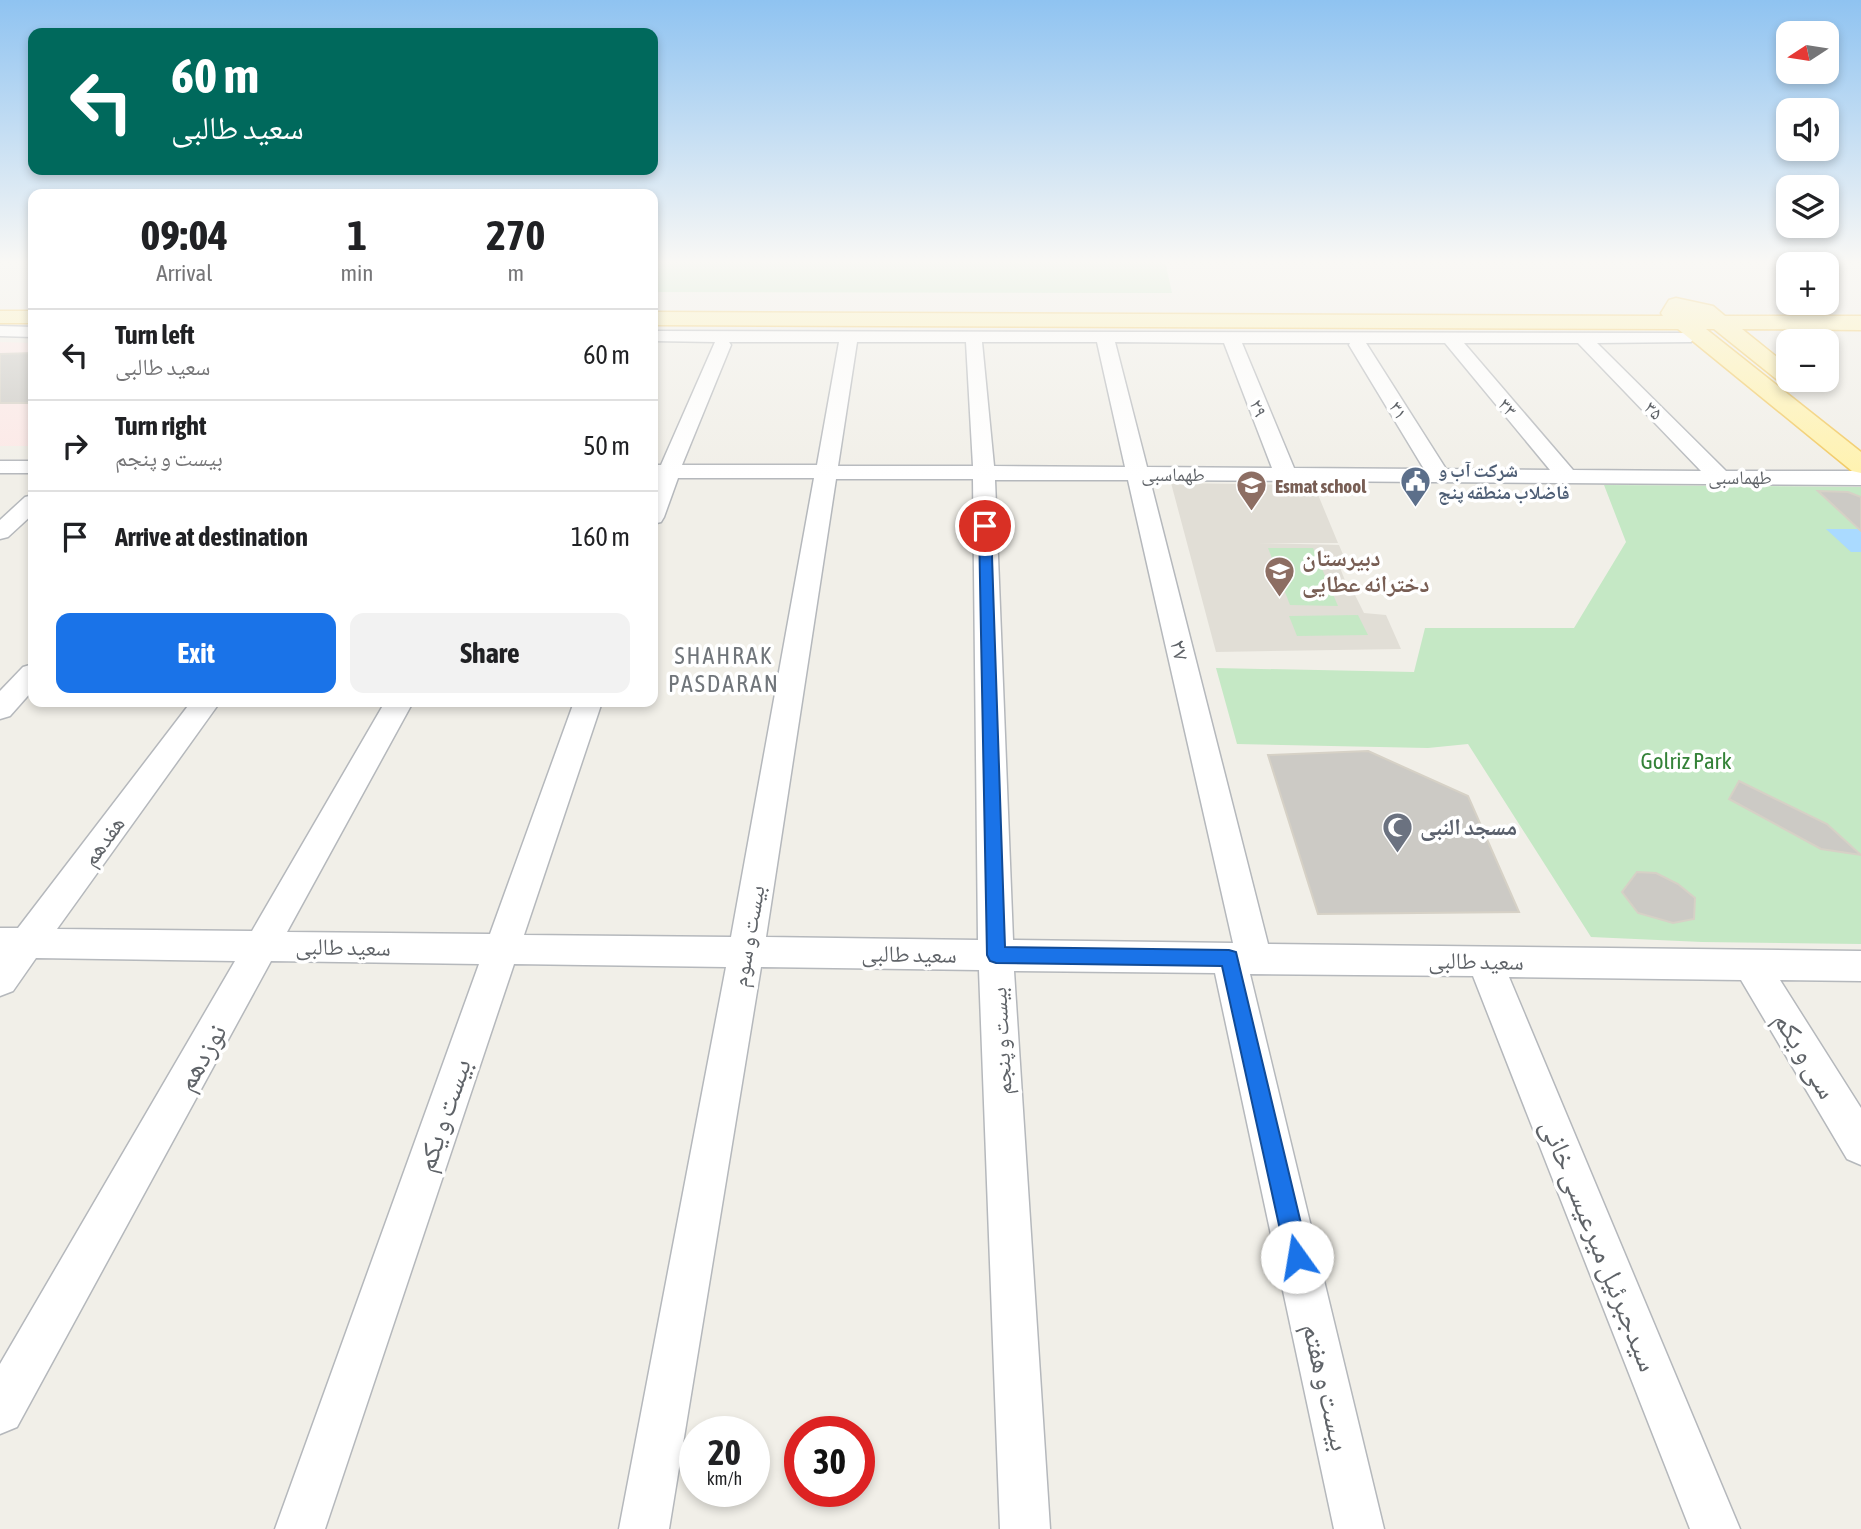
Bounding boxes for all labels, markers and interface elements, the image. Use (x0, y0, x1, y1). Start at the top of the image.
north arrow (1776, 21, 1839, 84)
map controls (1776, 21, 1839, 392)
text: 60 m (171, 47, 259, 103)
icon: left (56, 56, 147, 147)
button: sound (1776, 98, 1839, 161)
text: سعید طالبی (171, 109, 304, 146)
button: layers (1776, 175, 1839, 238)
text: 09:04 (141, 211, 228, 259)
text: 1 (347, 211, 367, 259)
text: 270 (486, 211, 545, 259)
button: + (1776, 252, 1839, 315)
text: Arrival (156, 260, 212, 286)
text: min (341, 260, 374, 286)
text: m (507, 260, 524, 286)
text: Turn left (115, 320, 195, 350)
button: − (1776, 329, 1839, 392)
icon: left (56, 336, 94, 374)
text: 60 m (583, 340, 630, 370)
text: سعید طالبی (115, 354, 210, 380)
street label: ۳۳ (1494, 393, 1522, 421)
street label: ۲۹ (1246, 396, 1272, 420)
street label: ۳۵ (1640, 396, 1668, 424)
street label: ۳۱ (1385, 397, 1413, 423)
text: Turn right (115, 411, 206, 441)
icon: right (56, 427, 94, 465)
text: 50 m (583, 431, 630, 461)
text: بیست و پنجم (115, 445, 223, 471)
place label: شرکت آب و فاضلاب منطقه پنج (1438, 459, 1570, 505)
street label: طهماسبی (1141, 463, 1205, 486)
public building icon: شرکت آب و فاضلاب منطقه پنج (1398, 464, 1432, 508)
street label: طهماسبی (1708, 466, 1772, 489)
school or university icon: Esmat school (1235, 469, 1269, 513)
place label: Esmat school (1275, 475, 1367, 497)
pin (955, 496, 1015, 556)
icon: arrive (966, 507, 1004, 545)
icon: arrive (56, 518, 94, 556)
text: Arrive at destination (115, 522, 308, 552)
text: 160 m (571, 522, 630, 552)
place label: دبیرستان دخترانه عطایی (1302, 545, 1430, 598)
school or university icon: دبیرستان دخترانه عطایی (1262, 554, 1296, 598)
button: Exit (56, 613, 336, 693)
button: Share (350, 613, 630, 693)
street label: ۲۷ (1165, 637, 1195, 663)
district label: SHAHRAK PASDARAN (668, 642, 780, 697)
park label: Golriz Park (1640, 748, 1732, 774)
mosque icon: مسجد النبی (1380, 810, 1414, 854)
street label: هفدهم (76, 811, 132, 873)
place label: مسجد النبی (1420, 814, 1517, 841)
street label: بیست و سوم (726, 883, 773, 989)
street label: سعید طالبی (295, 933, 391, 962)
street label: سعید طالبی (861, 940, 957, 969)
street label: سعید طالبی (1428, 947, 1524, 976)
street label: بیست و پنجم (985, 986, 1020, 1095)
street label: سی و یکم (1765, 1006, 1844, 1106)
street label: نوزدهم (169, 1018, 236, 1098)
street label: بیست و یکم (409, 1054, 480, 1177)
street label: سیدجبرئیل میرعیسی خانی (1533, 1114, 1665, 1376)
position arrow (1260, 1220, 1334, 1294)
street label: بیست و هفتم (1294, 1320, 1357, 1455)
speed limit sign: 30 (784, 1416, 875, 1507)
text: 20 (708, 1432, 741, 1472)
text: km/h (707, 1468, 742, 1489)

